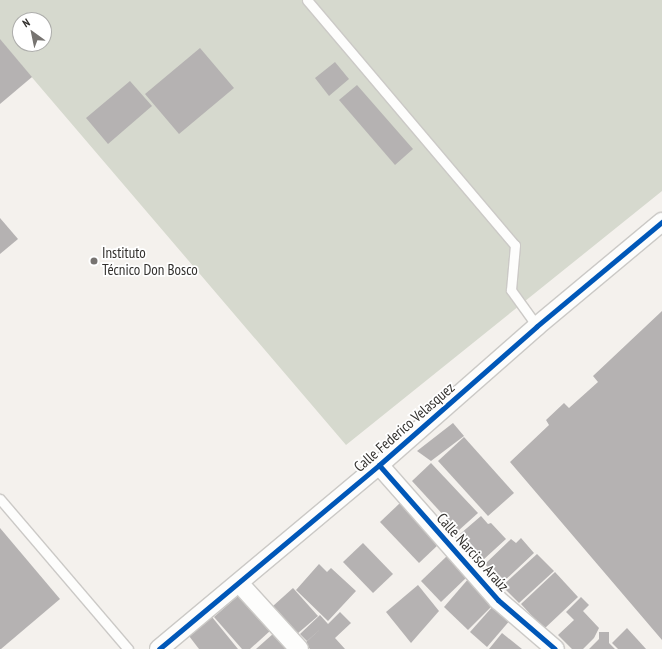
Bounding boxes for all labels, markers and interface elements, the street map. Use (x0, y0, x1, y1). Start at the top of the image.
north arrow (12, 12, 52, 52)
text: N (20, 15, 32, 30)
place label: Instituto Técnico Don Bosco (102, 243, 198, 278)
marker: Instituto Técnico Don Bosco (89, 256, 99, 266)
street label: Calle Federico Velasquez (350, 378, 458, 476)
street label: Calle Narciso Araúz (433, 509, 513, 595)

